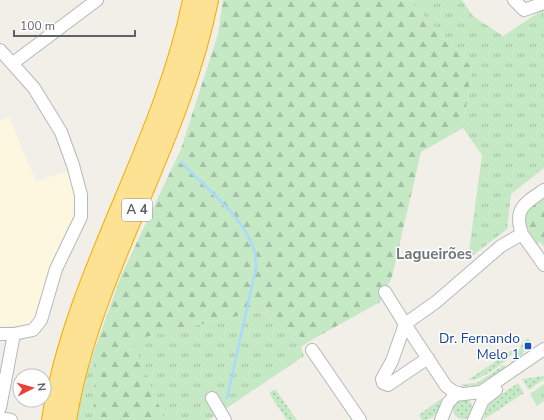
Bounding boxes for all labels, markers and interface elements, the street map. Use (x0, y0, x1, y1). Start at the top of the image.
scale bar (14, 12, 135, 38)
text: 100 m (20, 18, 55, 34)
road number: A 4 (122, 199, 152, 221)
district label: Lagueirões (396, 244, 472, 264)
place label: Dr. Fernando Melo 1 (439, 329, 520, 364)
marker: Dr. Fernando Melo 1 (523, 341, 533, 351)
north arrow (12, 368, 52, 408)
text: N (34, 382, 49, 392)

